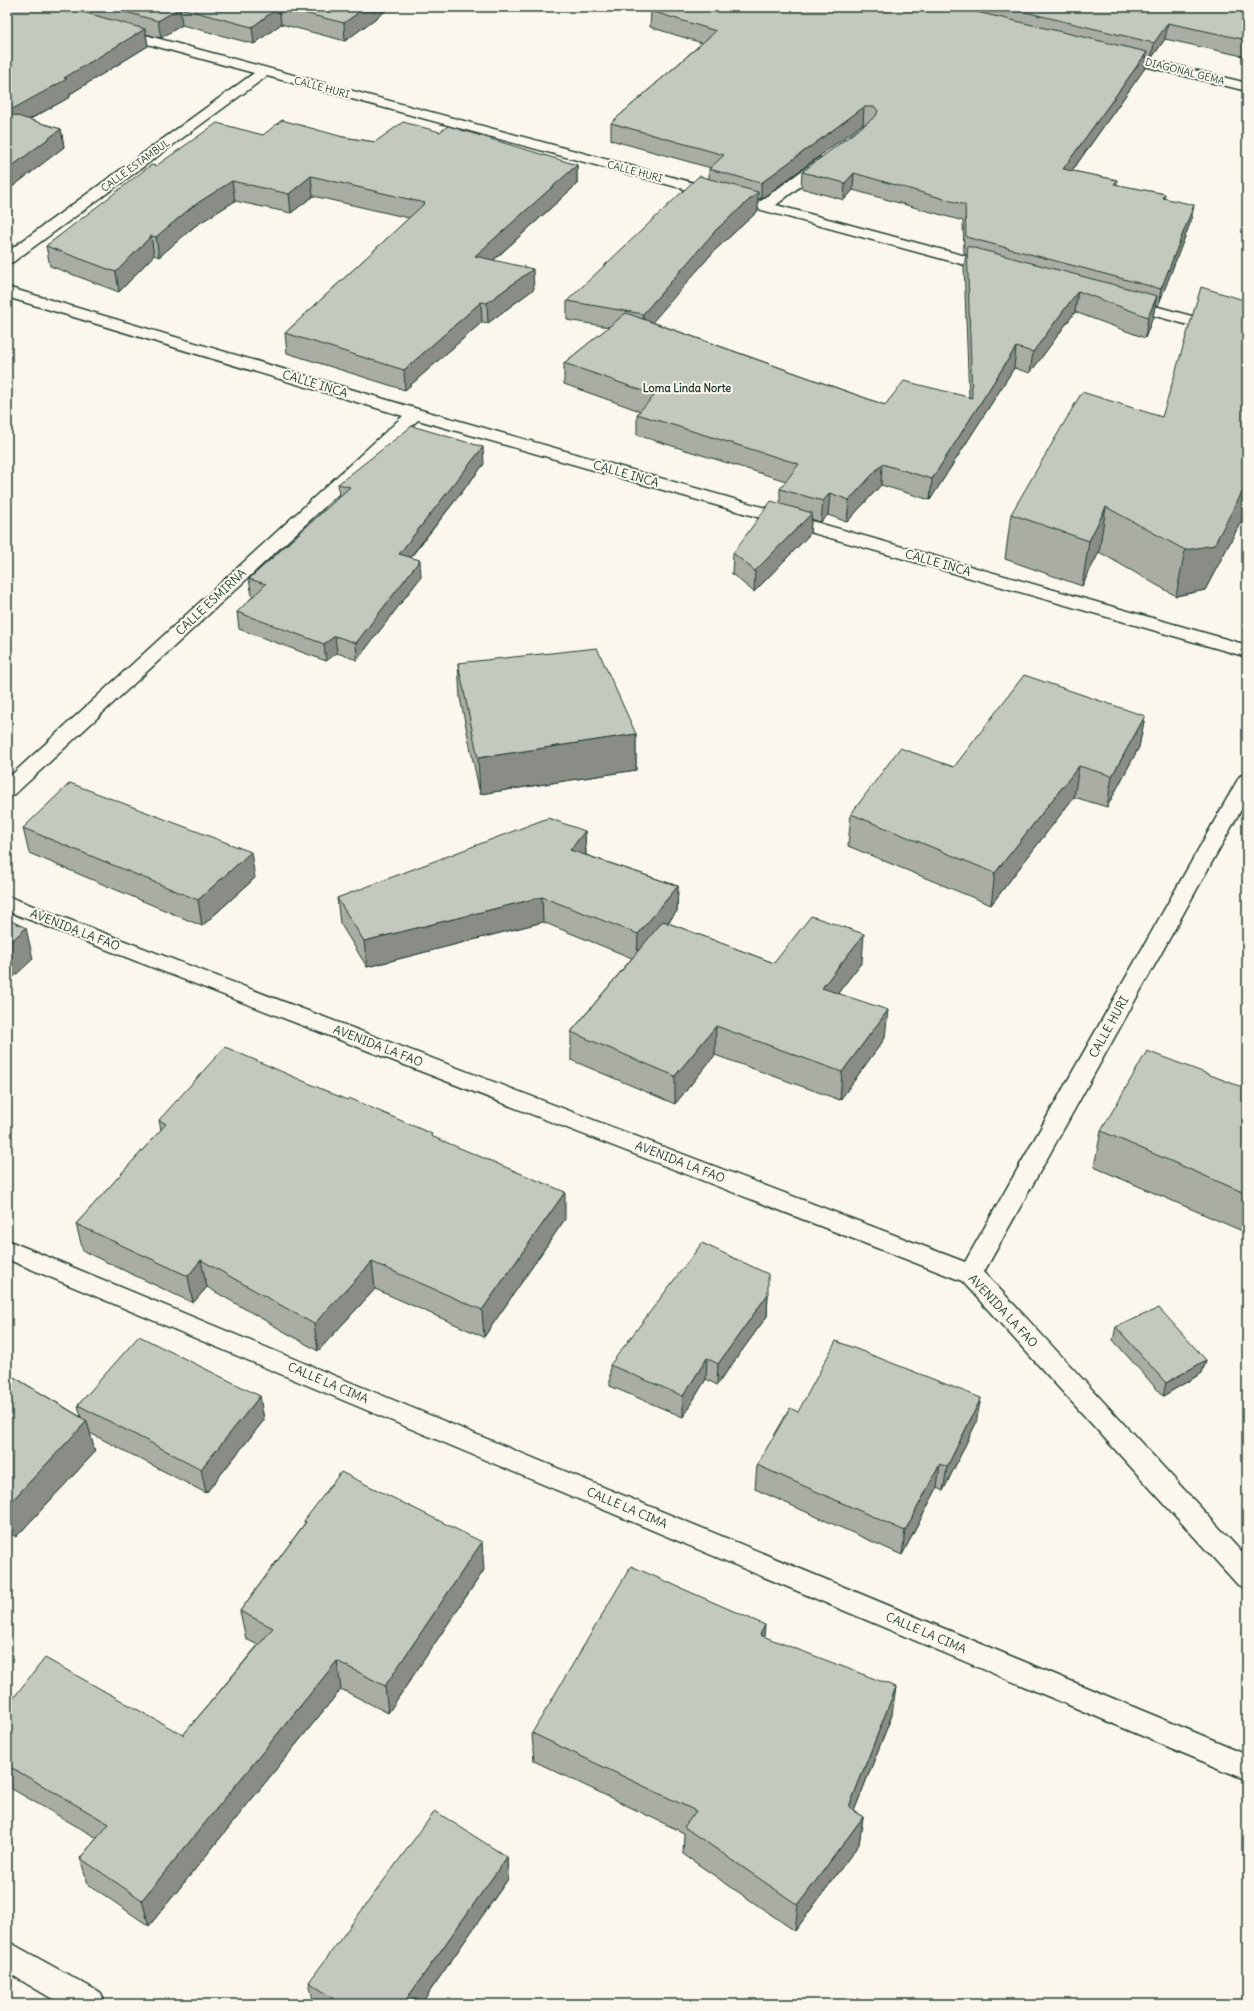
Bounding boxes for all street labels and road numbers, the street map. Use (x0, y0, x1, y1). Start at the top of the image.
street label: DIAGONAL GEMA (1144, 55, 1227, 88)
street label: CALLE HURI (293, 74, 351, 101)
street label: CALLE ESTAMBUL (98, 136, 173, 195)
street label: CALLE HURI (606, 158, 664, 185)
street label: CALLE INCA (281, 366, 350, 401)
street label: CALLE INCA (592, 457, 661, 490)
street label: CALLE INCA (904, 546, 973, 579)
street label: CALLE ESMIRNA (172, 565, 249, 638)
street label: AVENIDA LA FAO (28, 906, 122, 954)
street label: CALLE HURI (1085, 993, 1132, 1060)
street label: AVENIDA LA FAO (331, 1022, 425, 1070)
street label: AVENIDA LA FAO (633, 1138, 727, 1186)
street label: AVENIDA LA FAO (966, 1271, 1041, 1350)
street label: CALLE LA CIMA (286, 1359, 371, 1406)
street label: CALLE LA CIMA (585, 1484, 670, 1531)
street label: CALLE LA CIMA (884, 1609, 969, 1656)

